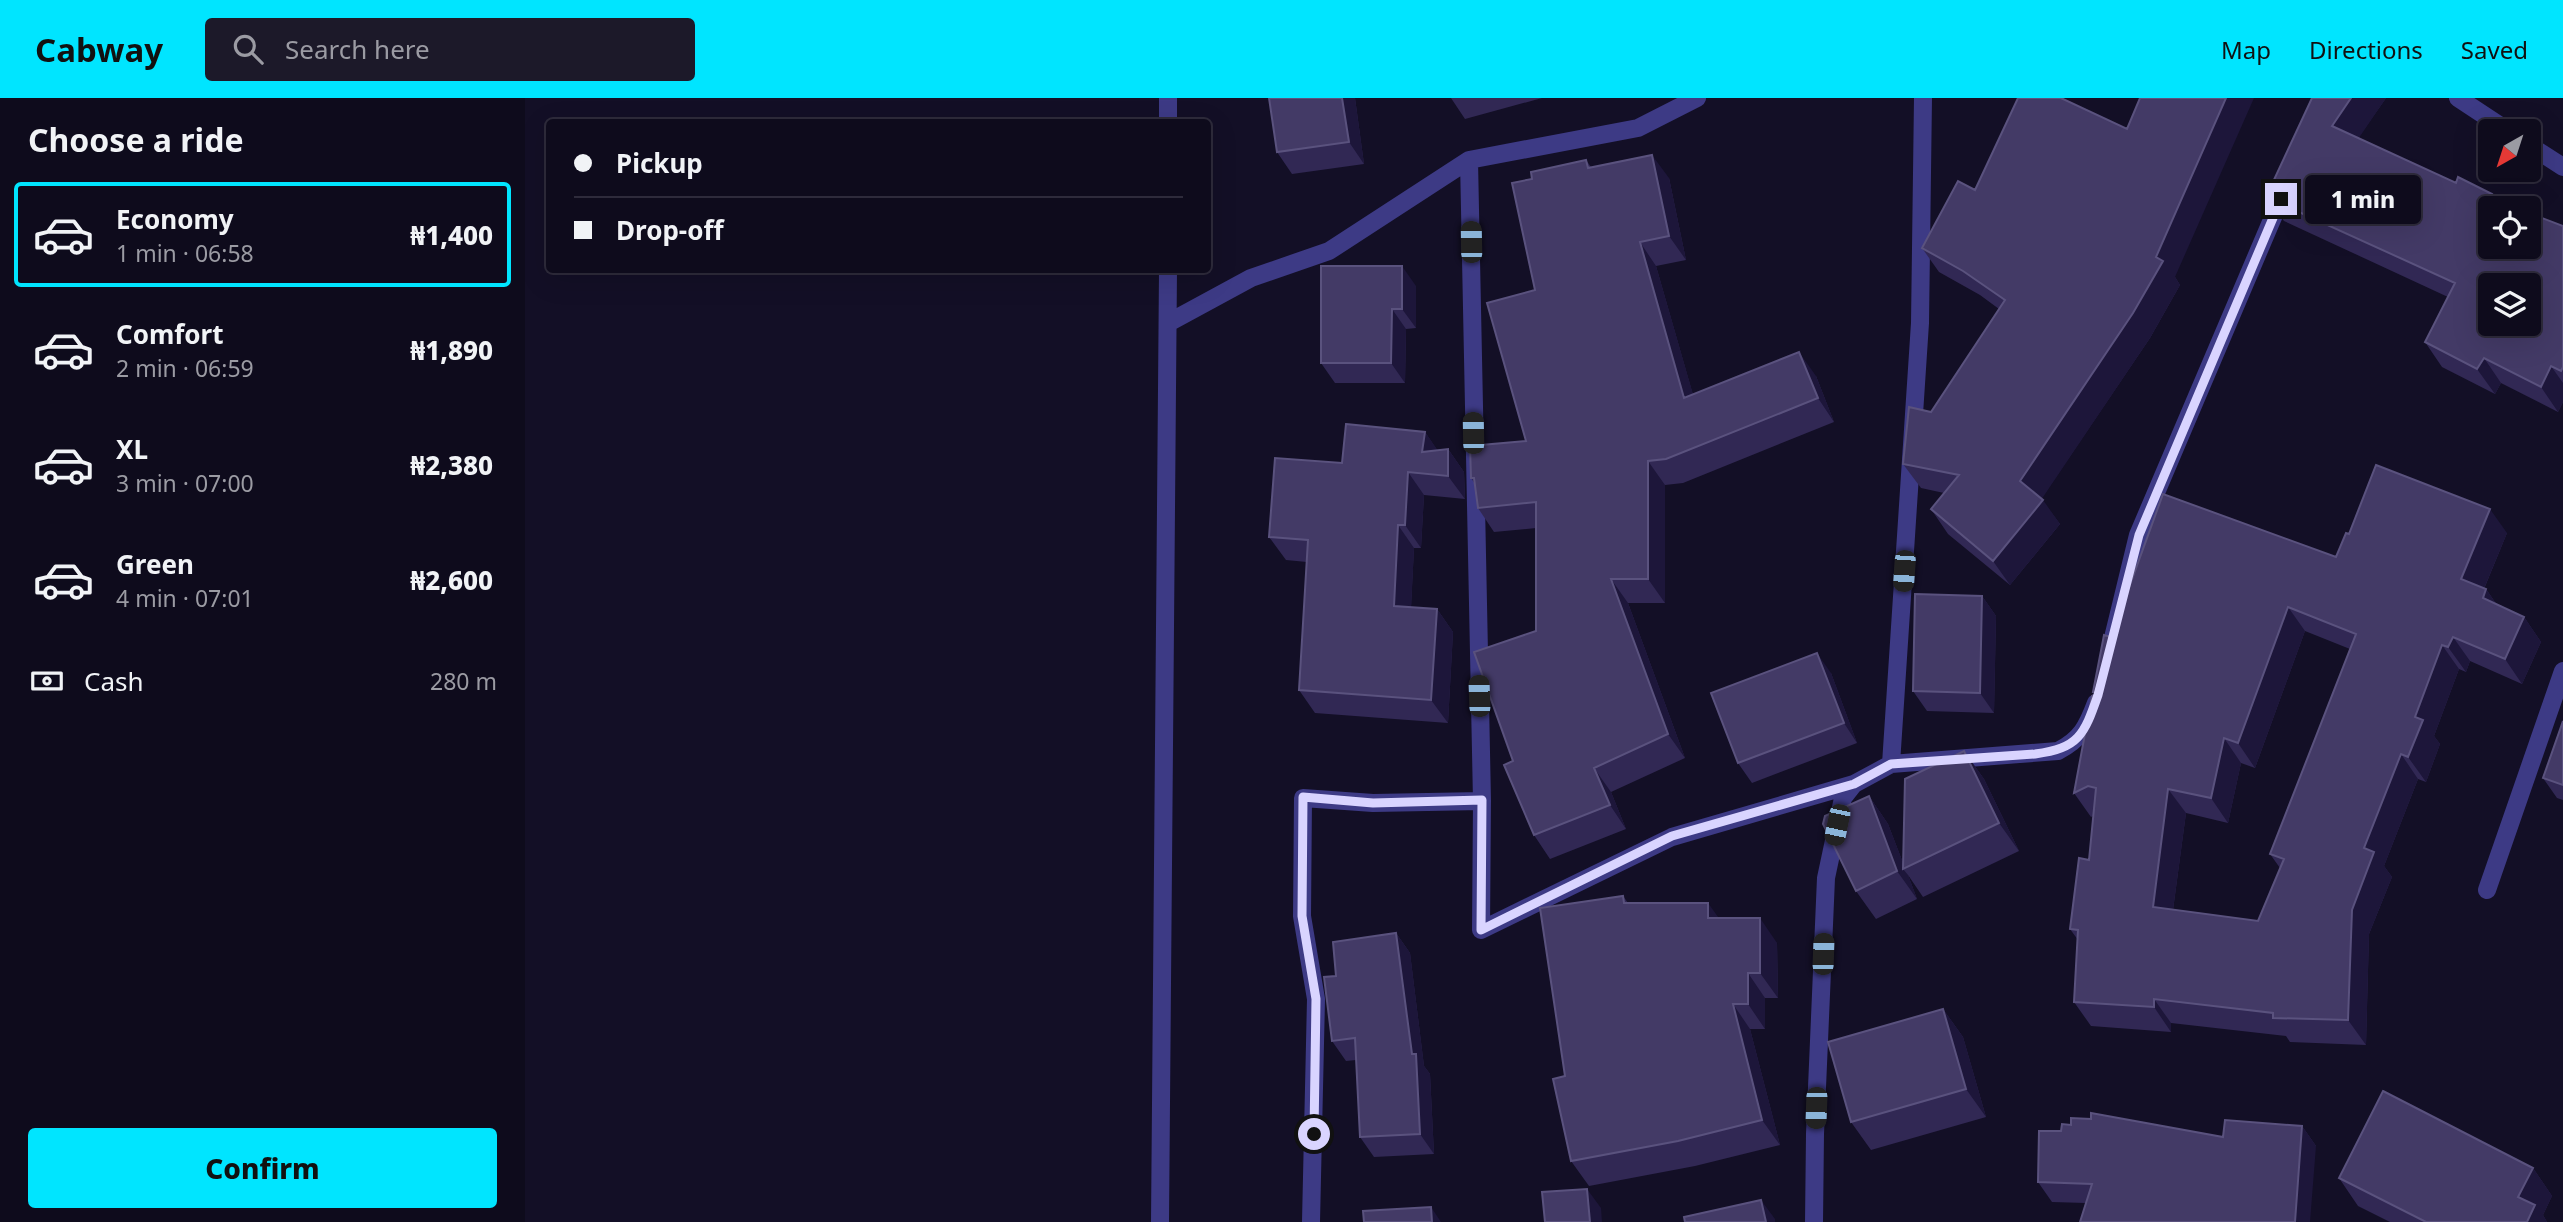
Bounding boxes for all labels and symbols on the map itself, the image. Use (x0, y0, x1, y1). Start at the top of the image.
north arrow (2478, 119, 2541, 182)
callout: 1 min (2305, 174, 2421, 224)
route end (2265, 183, 2297, 215)
car (1461, 221, 1482, 263)
car (1463, 412, 1484, 454)
car (1893, 549, 1916, 593)
car (1468, 675, 1491, 717)
car (1823, 802, 1852, 848)
car (1812, 933, 1835, 975)
car (1805, 1087, 1828, 1129)
route start (1298, 1118, 1330, 1150)

